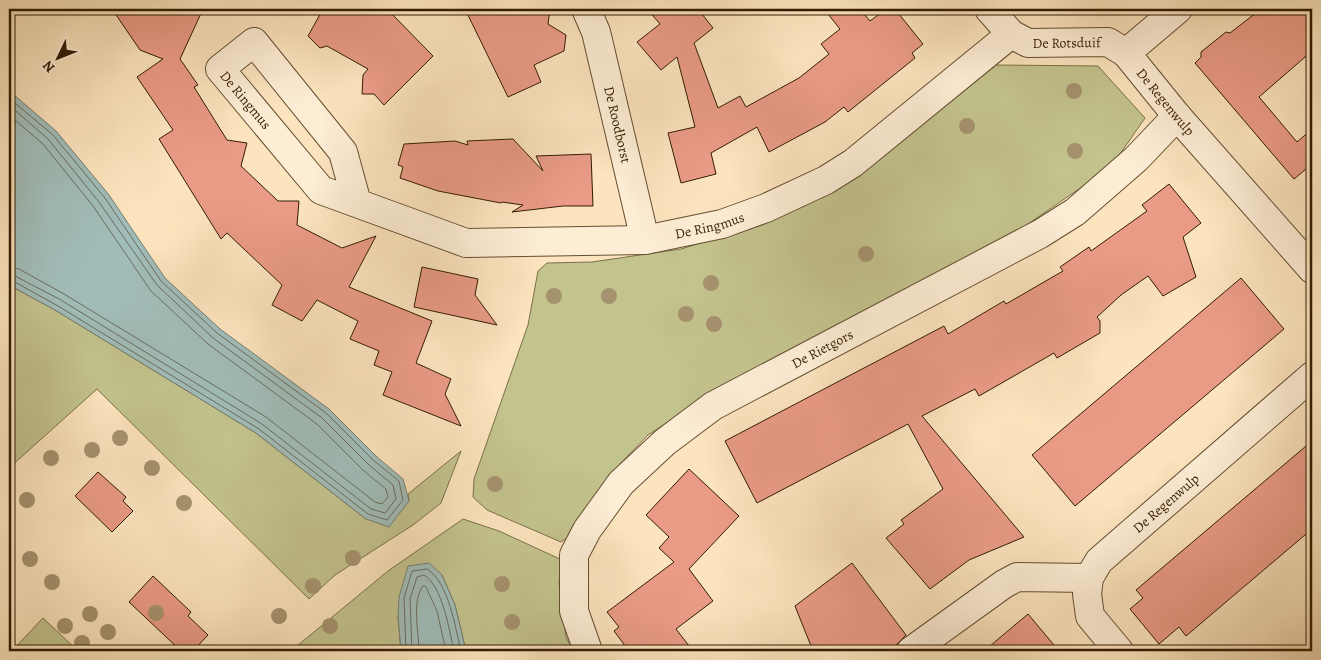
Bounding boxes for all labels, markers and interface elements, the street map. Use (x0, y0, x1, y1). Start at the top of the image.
north arrow (32, 32, 82, 82)
street label: De Rotsduif (1032, 33, 1103, 52)
text: N (38, 56, 59, 77)
street label: De Regenwulp (1132, 64, 1199, 139)
street label: De Ringmus (216, 67, 276, 133)
street label: De Roodborst (600, 84, 636, 165)
street label: De Ringmus (673, 207, 747, 243)
street label: De Rietgors (788, 325, 856, 373)
street label: De Regenwulp (1129, 469, 1203, 537)

